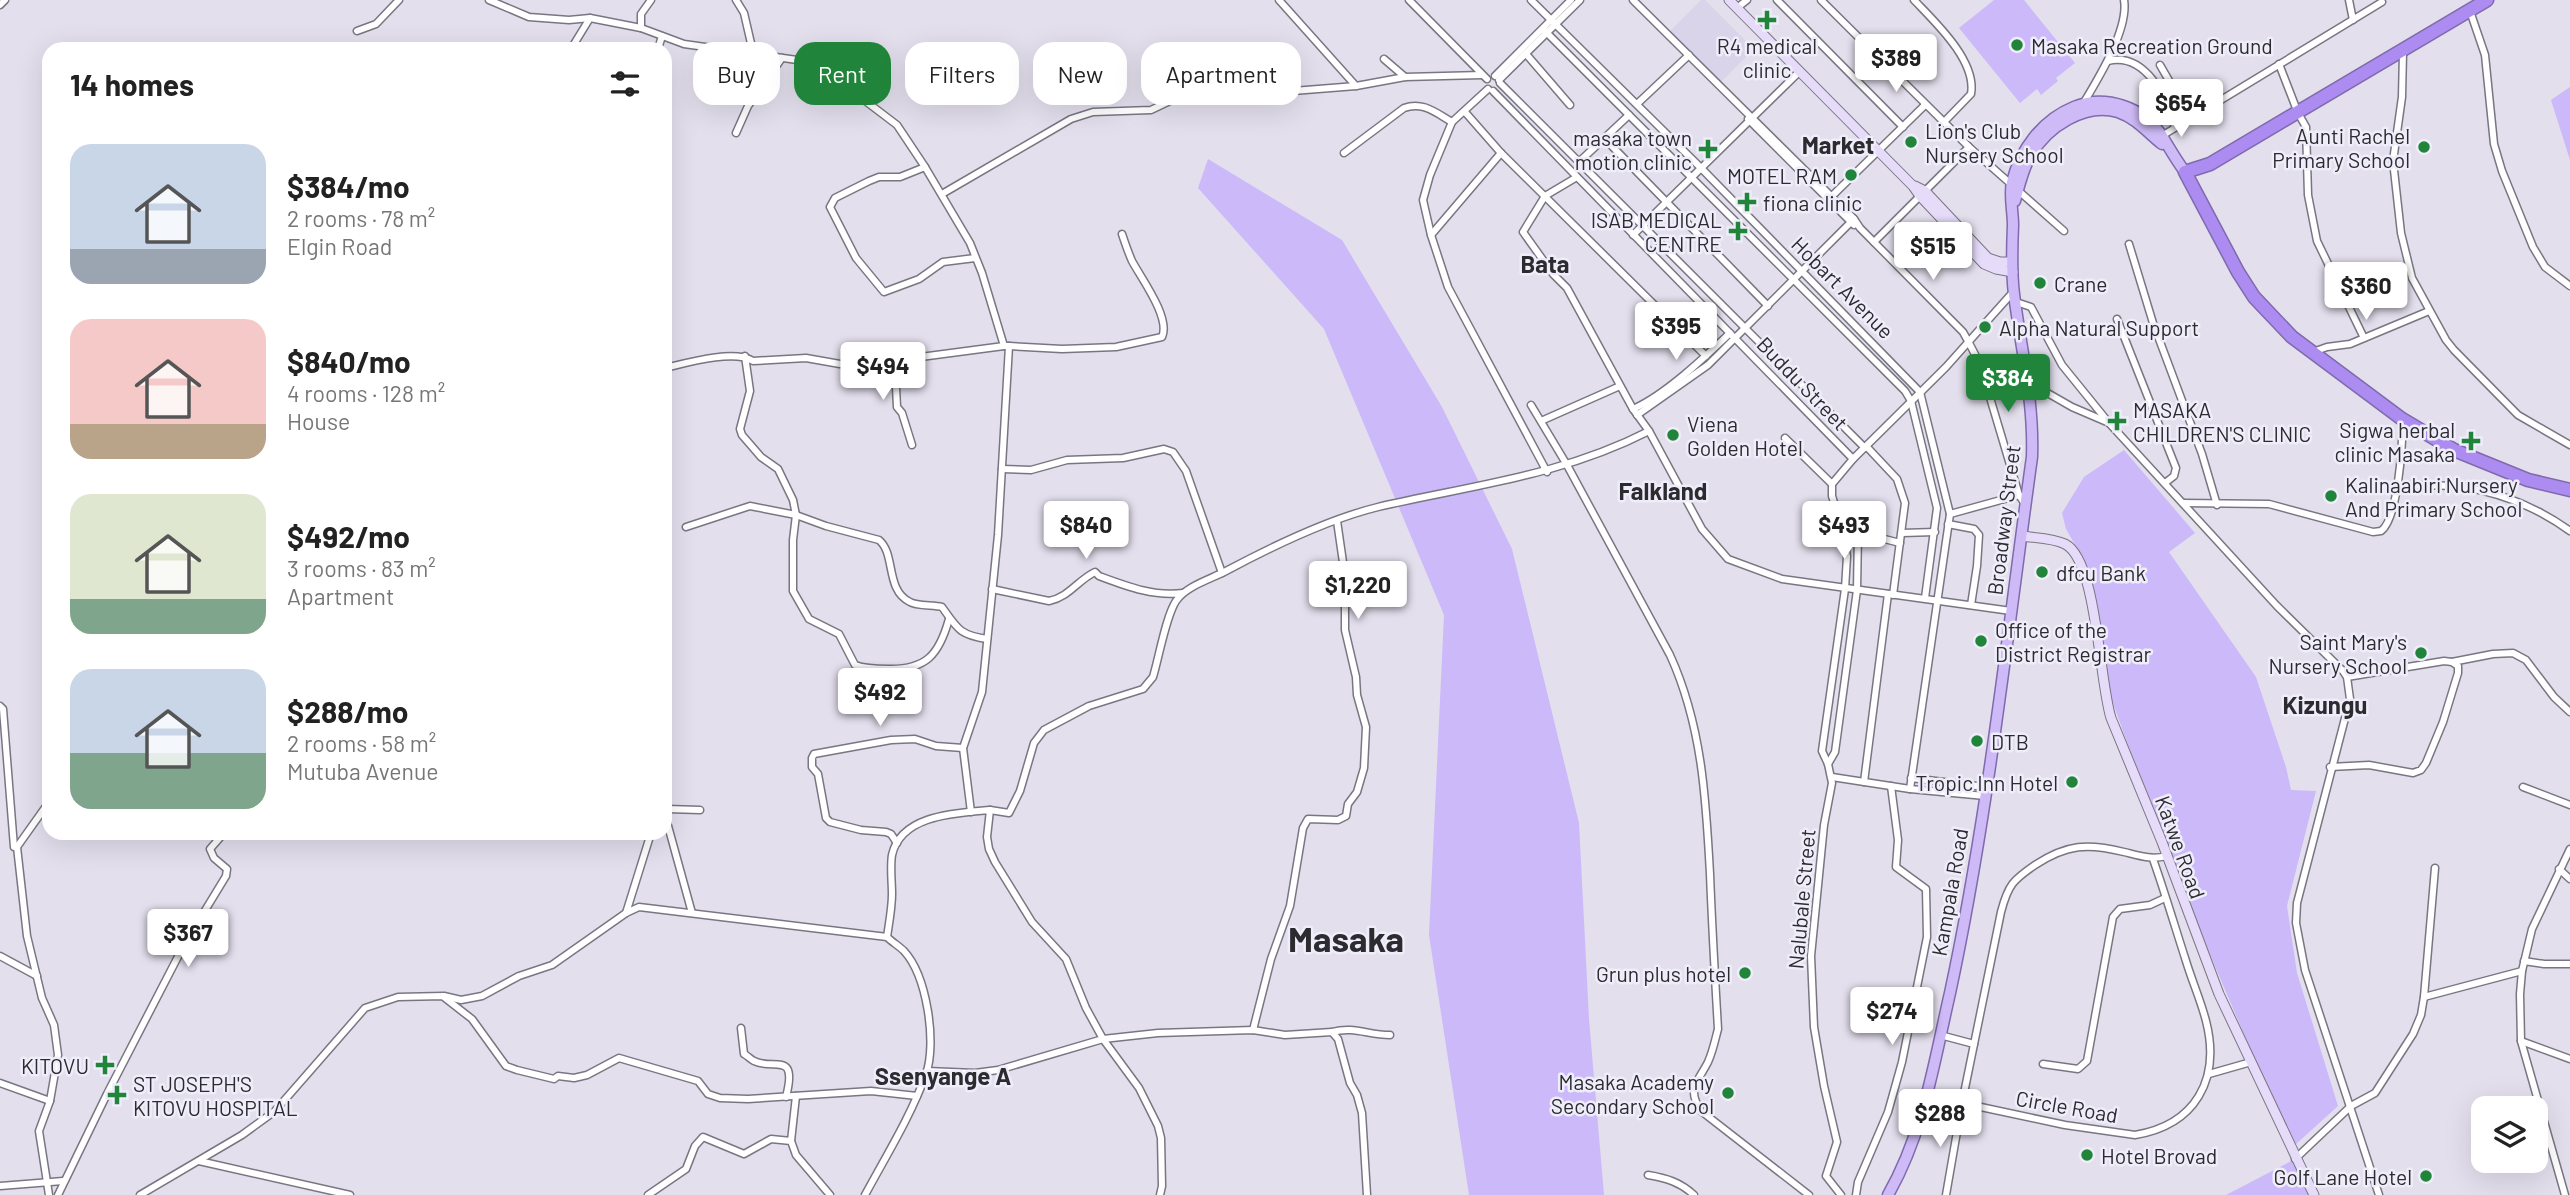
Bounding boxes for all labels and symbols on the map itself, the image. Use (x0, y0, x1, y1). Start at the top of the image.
marker: R4 medical clinic (1757, 10, 1777, 30)
place label: R4 medical clinic (1717, 33, 1817, 82)
place label: Masaka Recreation Ground (2031, 33, 2273, 58)
pin: $389 (1855, 34, 1937, 94)
marker: Masaka Recreation Ground (2009, 37, 2025, 53)
pin: $654 (2140, 80, 2222, 139)
place label: Lion's Club Nursery School (1925, 118, 2064, 167)
place label: Aunti Rachel Primary School (2272, 123, 2410, 172)
place label: masaka town motion clinic (1573, 125, 1692, 174)
district label: Market (1802, 130, 1874, 159)
marker: Lion's Club Nursery School (1903, 134, 1919, 150)
marker: masaka town motion clinic (1698, 139, 1718, 159)
marker: Aunti Rachel Primary School (2416, 139, 2432, 155)
place label: MOTEL RAM (1727, 163, 1837, 188)
marker: MOTEL RAM (1843, 167, 1859, 183)
place label: fiona clinic (1763, 190, 1862, 215)
marker: fiona clinic (1737, 192, 1757, 212)
place label: ISAB MEDICAL CENTRE (1591, 207, 1722, 256)
marker: ISAB MEDICAL CENTRE (1728, 221, 1748, 241)
pin: $515 (1892, 222, 1974, 282)
street label: Hobart Avenue (1787, 231, 1899, 343)
district label: Bata (1520, 249, 1570, 278)
pin: $360 (2325, 262, 2407, 322)
place label: Crane (2054, 271, 2107, 296)
marker: Crane (2032, 275, 2048, 291)
pin: $395 (1635, 302, 1717, 362)
place label: Alpha Natural Support (1999, 315, 2199, 340)
marker: Alpha Natural Support (1977, 319, 1993, 335)
street label: Buddu Street (1752, 331, 1854, 435)
pin: $494 (842, 342, 924, 402)
pin: $384 (1967, 354, 2049, 414)
place label: MASAKA CHILDREN'S CLINIC (2133, 397, 2311, 446)
place label: Viena Golden Hotel (1687, 411, 1803, 460)
marker: MASAKA CHILDREN'S CLINIC (2107, 411, 2127, 431)
place label: Sigwa herbal clinic Masaka (2334, 417, 2455, 466)
marker: Viena Golden Hotel (1665, 427, 1681, 443)
marker: Sigwa herbal clinic Masaka (2461, 431, 2481, 451)
street label: Broadway Street (1981, 444, 2025, 596)
place label: Kalinaabiri Nursery And Primary School (2345, 472, 2522, 521)
district label: Falkland (1619, 476, 1707, 505)
marker: Kalinaabiri Nursery And Primary School (2323, 488, 2339, 504)
pin: $840 (1045, 502, 1127, 561)
pin: $493 (1803, 502, 1885, 561)
place label: dfcu Bank (2056, 560, 2146, 585)
pin: $1,220 (1301, 562, 1415, 621)
marker: dfcu Bank (2034, 564, 2050, 580)
place label: Office of the District Registrar (1995, 617, 2151, 666)
place label: Saint Mary's Nursery School (2268, 629, 2407, 678)
marker: Office of the District Registrar (1973, 633, 1989, 649)
marker: Saint Mary's Nursery School (2413, 645, 2429, 661)
pin: $492 (839, 668, 921, 728)
district label: Kizungu (2283, 690, 2367, 719)
place label: DTB (1991, 729, 2029, 754)
marker: DTB (1969, 733, 1985, 749)
place label: Tropic Inn Hotel (1915, 770, 2058, 795)
marker: Tropic Inn Hotel (2064, 774, 2080, 790)
street label: Katwe Road (2151, 792, 2211, 902)
street label: Kampala Road (1925, 826, 1973, 958)
street label: Nalubale Street (1782, 828, 1820, 970)
pin: $367 (147, 909, 229, 969)
district label: Masaka (1288, 917, 1404, 959)
place label: Grun plus hotel (1596, 961, 1731, 986)
marker: Grun plus hotel (1737, 965, 1753, 981)
pin: $274 (1851, 988, 1933, 1047)
place label: KITOVU (21, 1053, 89, 1078)
marker: KITOVU (95, 1055, 115, 1075)
district label: Ssenyange A (875, 1061, 1011, 1090)
place label: Masaka Academy Secondary School (1551, 1069, 1714, 1118)
place label: ST JOSEPH'S KITOVU HOSPITAL (133, 1071, 298, 1120)
marker: ST JOSEPH'S KITOVU HOSPITAL (107, 1085, 127, 1105)
marker: Masaka Academy Secondary School (1720, 1085, 1736, 1101)
street label: Circle Road (2014, 1085, 2120, 1127)
pin: $288 (1899, 1090, 1981, 1149)
place label: Hotel Brovad (2101, 1143, 2217, 1168)
marker: Hotel Brovad (2079, 1147, 2095, 1163)
place label: Golf Lane Hotel (2274, 1164, 2412, 1189)
marker: Golf Lane Hotel (2418, 1168, 2434, 1184)

